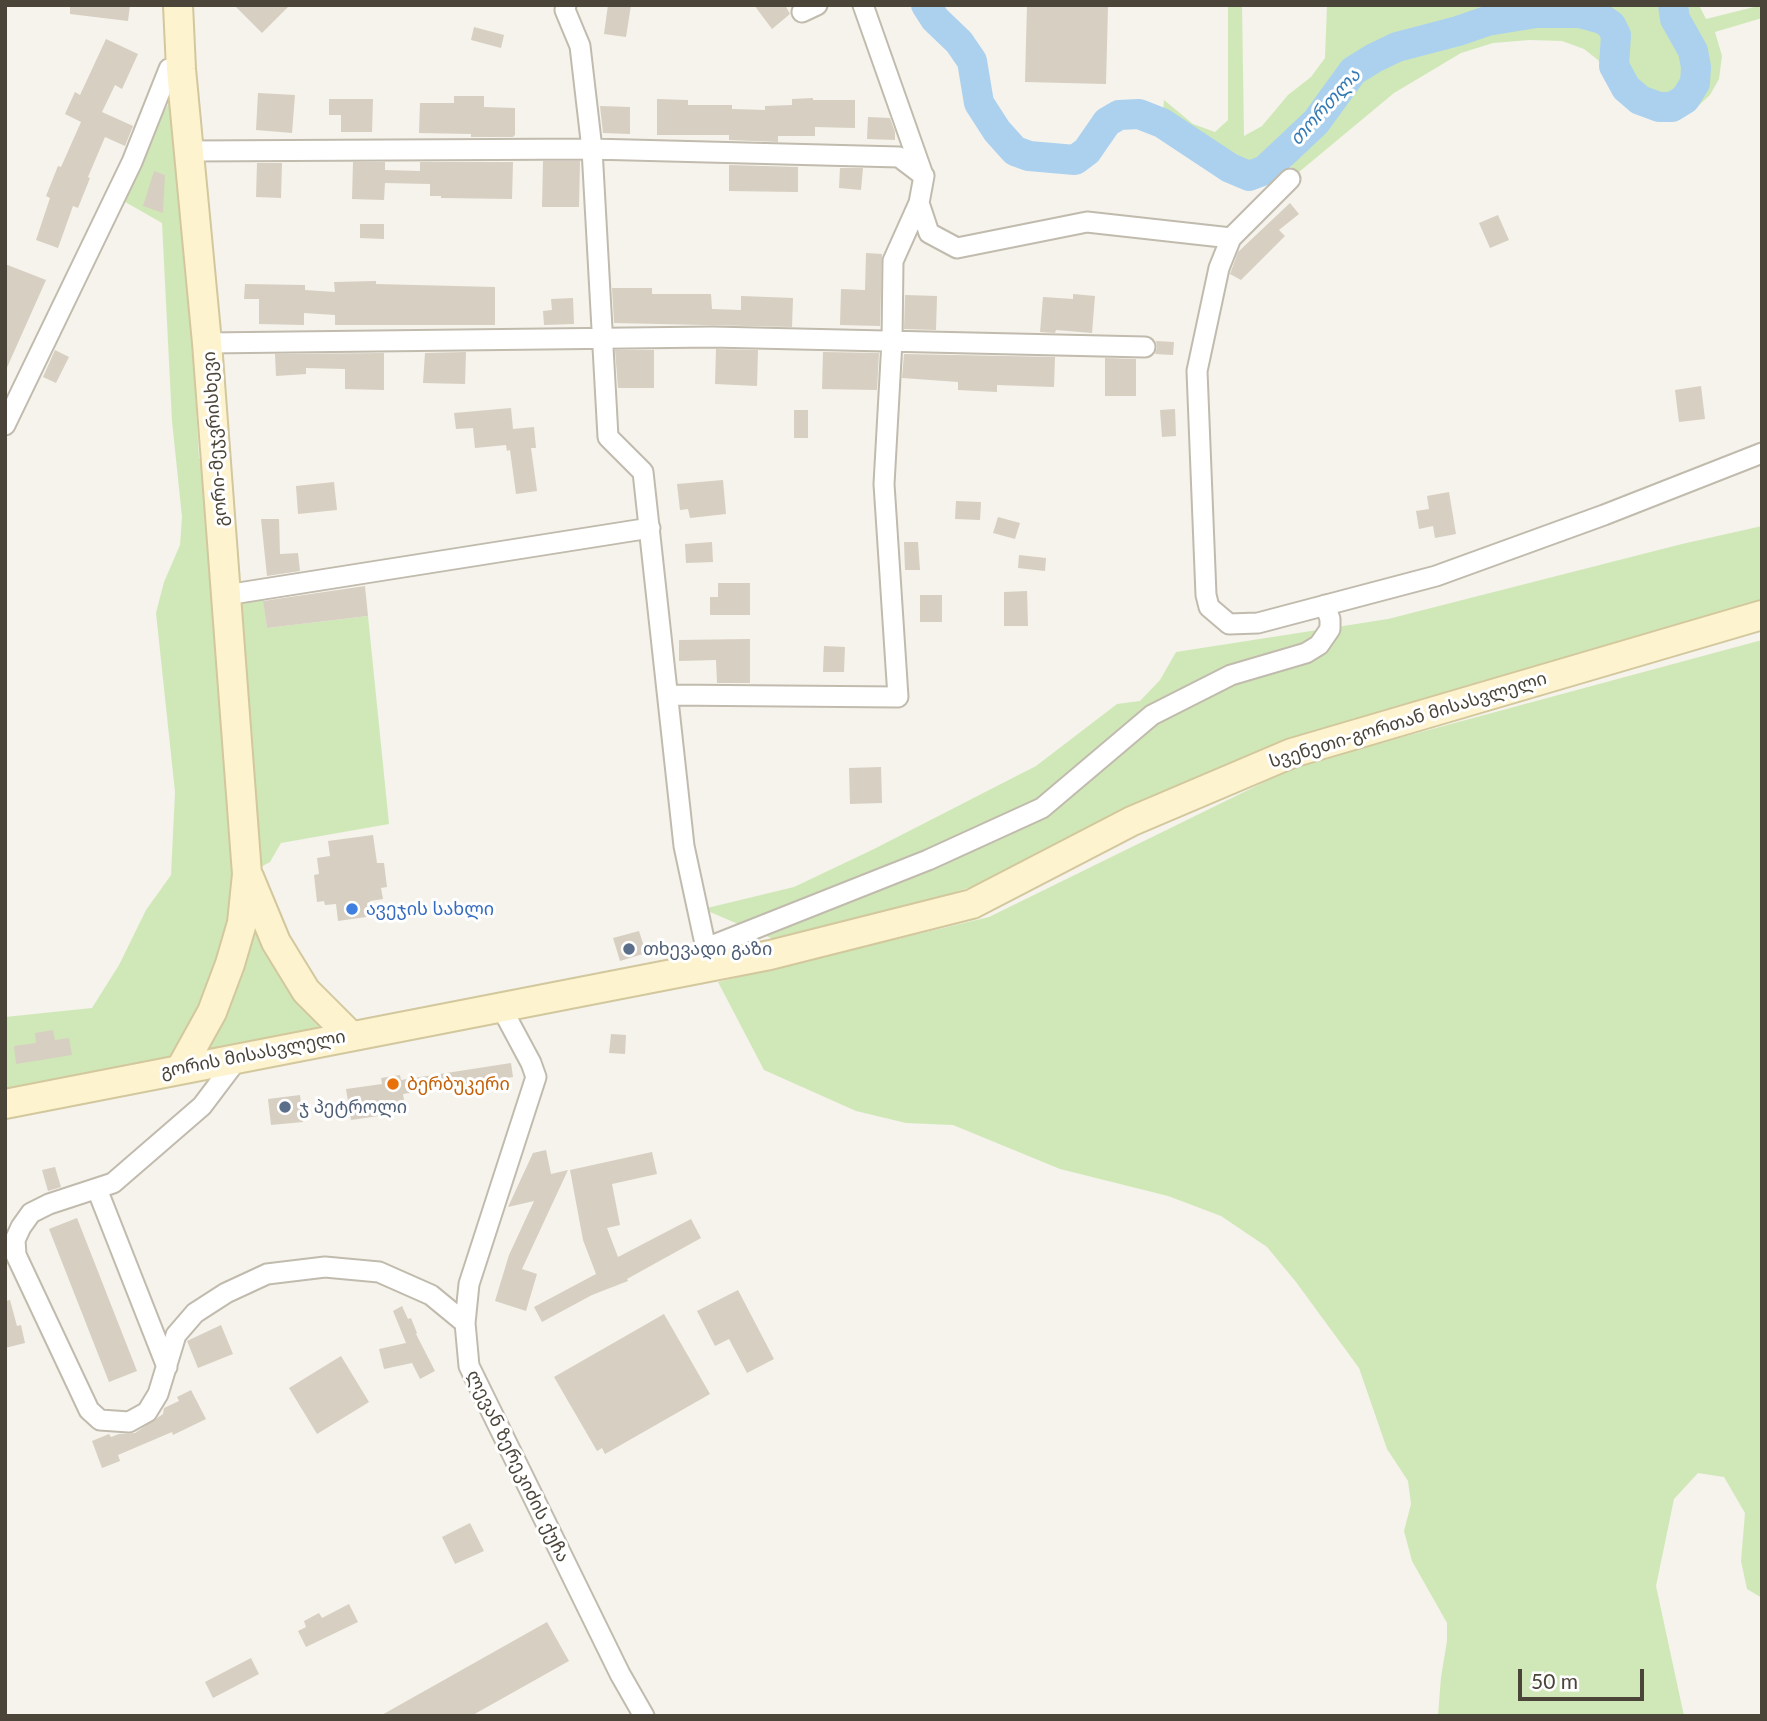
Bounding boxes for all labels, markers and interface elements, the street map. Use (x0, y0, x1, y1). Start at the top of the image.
water label: თორთლა (1285, 64, 1365, 150)
street label: გორი-მეჯვრისხევი (198, 351, 232, 527)
street label: სვენეთი-გორთან მისასვლელი (1267, 667, 1549, 773)
place label: ავეჯის სახლი (366, 898, 494, 920)
marker: ავეჯის სახლი (344, 901, 360, 917)
place label: თხევადი გაზი (643, 938, 772, 960)
marker: თხევადი გაზი (621, 941, 637, 957)
street label: გორის მისასვლელი (159, 1025, 347, 1083)
place label: ბერბუკერი (407, 1073, 510, 1095)
marker: ბერბუკერი (385, 1076, 401, 1092)
place label: ჯ პეტროლი (299, 1096, 407, 1118)
marker: ჯ პეტროლი (277, 1099, 293, 1115)
street label: ლევან ზერეკიძის ქუჩა (462, 1366, 574, 1566)
scale bar (1522, 1654, 1648, 1698)
text: 50 m (1531, 1668, 1578, 1693)

